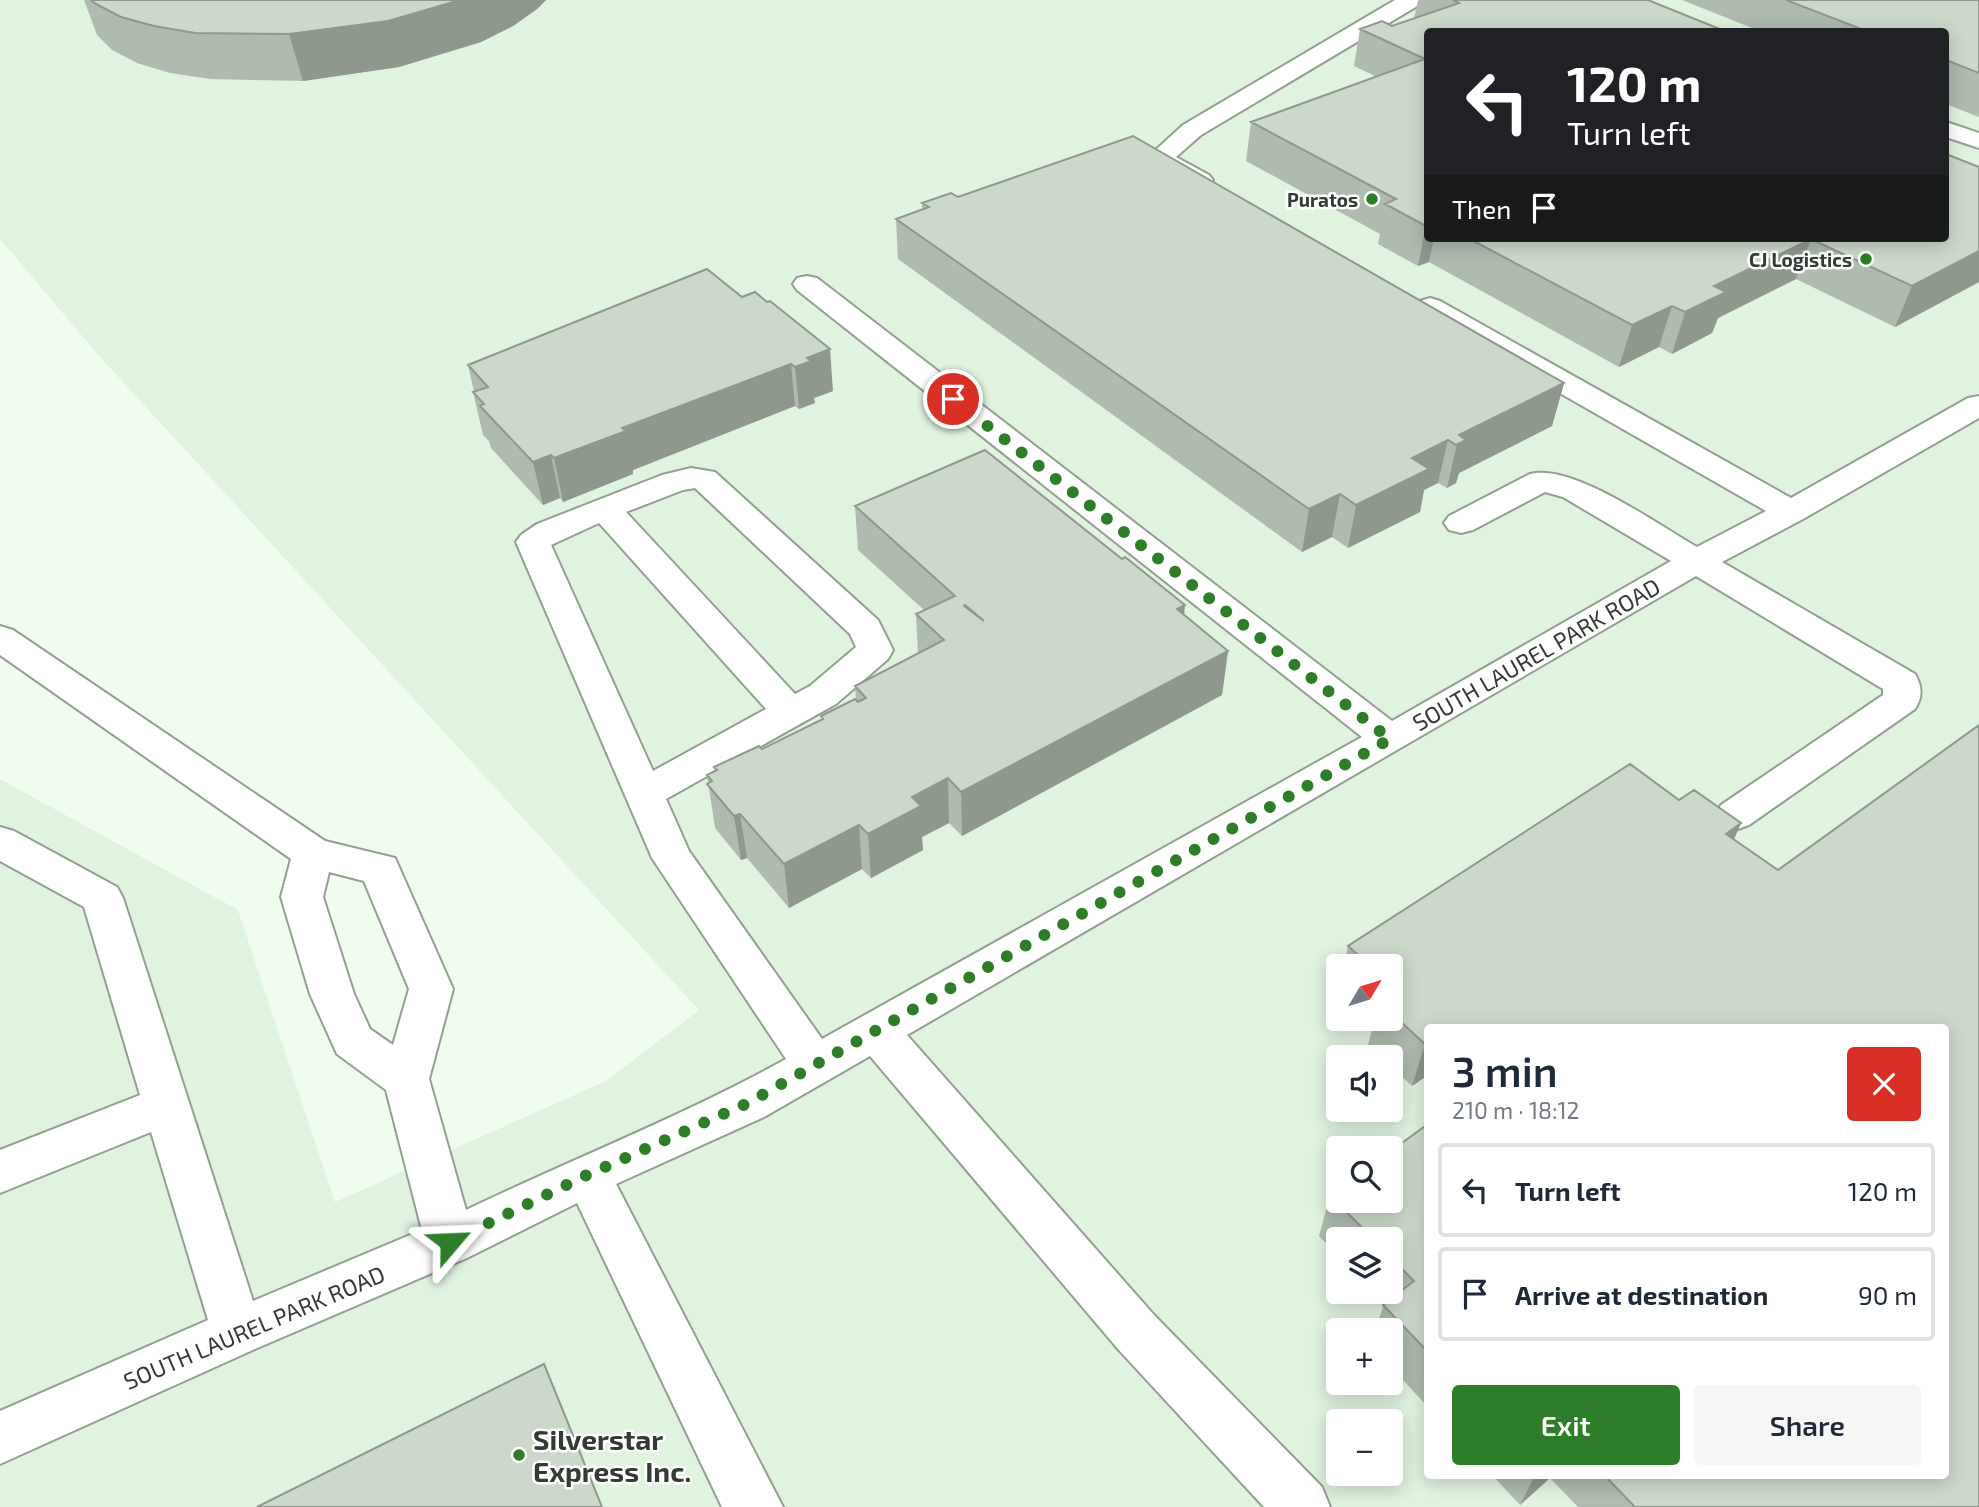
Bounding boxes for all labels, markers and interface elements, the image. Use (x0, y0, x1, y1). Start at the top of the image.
text: 120 m (1567, 53, 1701, 112)
icon: left (1452, 56, 1543, 147)
text: Turn left (1567, 113, 1691, 151)
place label: Puratos (1287, 188, 1358, 211)
icon: arrive (1525, 189, 1563, 227)
marker: Puratos (1364, 191, 1380, 207)
text: Then (1452, 193, 1511, 224)
place label: CJ Logistics (1749, 248, 1852, 271)
marker: CJ Logistics (1858, 251, 1874, 267)
pin (923, 369, 983, 429)
icon: arrive (934, 380, 972, 418)
street label: SOUTH LAUREL PARK ROAD (1407, 572, 1665, 736)
north arrow (1326, 954, 1404, 1031)
map controls (1326, 954, 1403, 1486)
button: sound (1326, 1045, 1403, 1122)
text: 3 min (1452, 1045, 1558, 1095)
button: close (1847, 1047, 1921, 1121)
text: 210 m · 18:12 (1452, 1096, 1580, 1124)
button: search (1326, 1136, 1403, 1213)
icon: left (1456, 1171, 1494, 1209)
text: Turn left (1515, 1175, 1621, 1206)
text: 120 m (1848, 1175, 1917, 1206)
position arrow (413, 1205, 487, 1279)
button: layers (1326, 1227, 1403, 1304)
street label: SOUTH LAUREL PARK ROAD (119, 1259, 389, 1395)
icon: arrive (1456, 1275, 1494, 1313)
text: Arrive at destination (1515, 1279, 1768, 1310)
text: 90 m (1858, 1279, 1917, 1310)
button: + (1326, 1318, 1403, 1395)
button: Exit (1452, 1385, 1680, 1465)
button: Share (1694, 1385, 1921, 1465)
button: − (1326, 1409, 1403, 1486)
place label: Silverstar Express Inc. (533, 1422, 691, 1488)
marker: Silverstar Express Inc. (511, 1447, 527, 1463)

